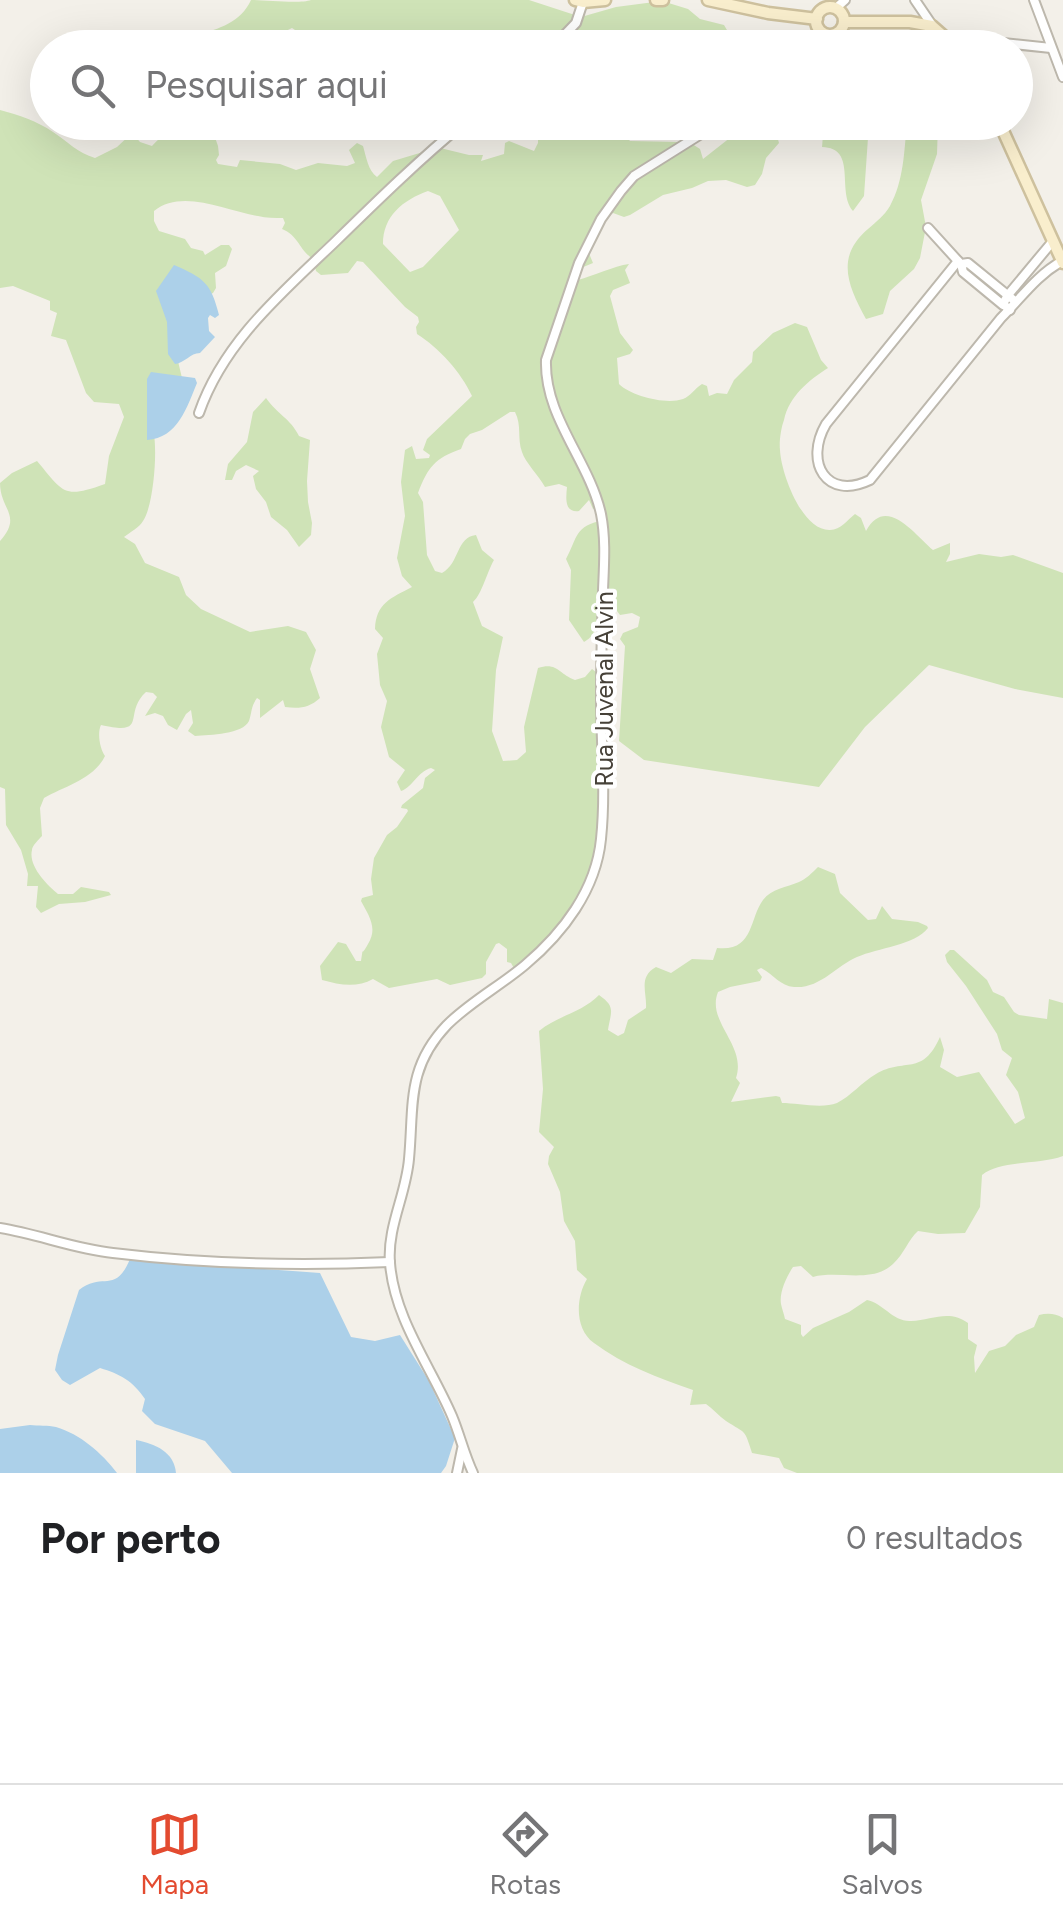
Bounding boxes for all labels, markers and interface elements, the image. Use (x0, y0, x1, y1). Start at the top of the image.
search box (30, 30, 1033, 140)
icon: search (65, 58, 120, 113)
text: Pesquisar aqui (145, 62, 388, 108)
street label: Rua Juvenal Alvin (589, 591, 619, 787)
text: Por perto (40, 1513, 221, 1564)
text: 0 resultados (846, 1519, 1023, 1557)
tab: Mapa (140, 1807, 209, 1901)
tab: Rotas (490, 1807, 561, 1901)
tab: Salvos (842, 1807, 923, 1901)

